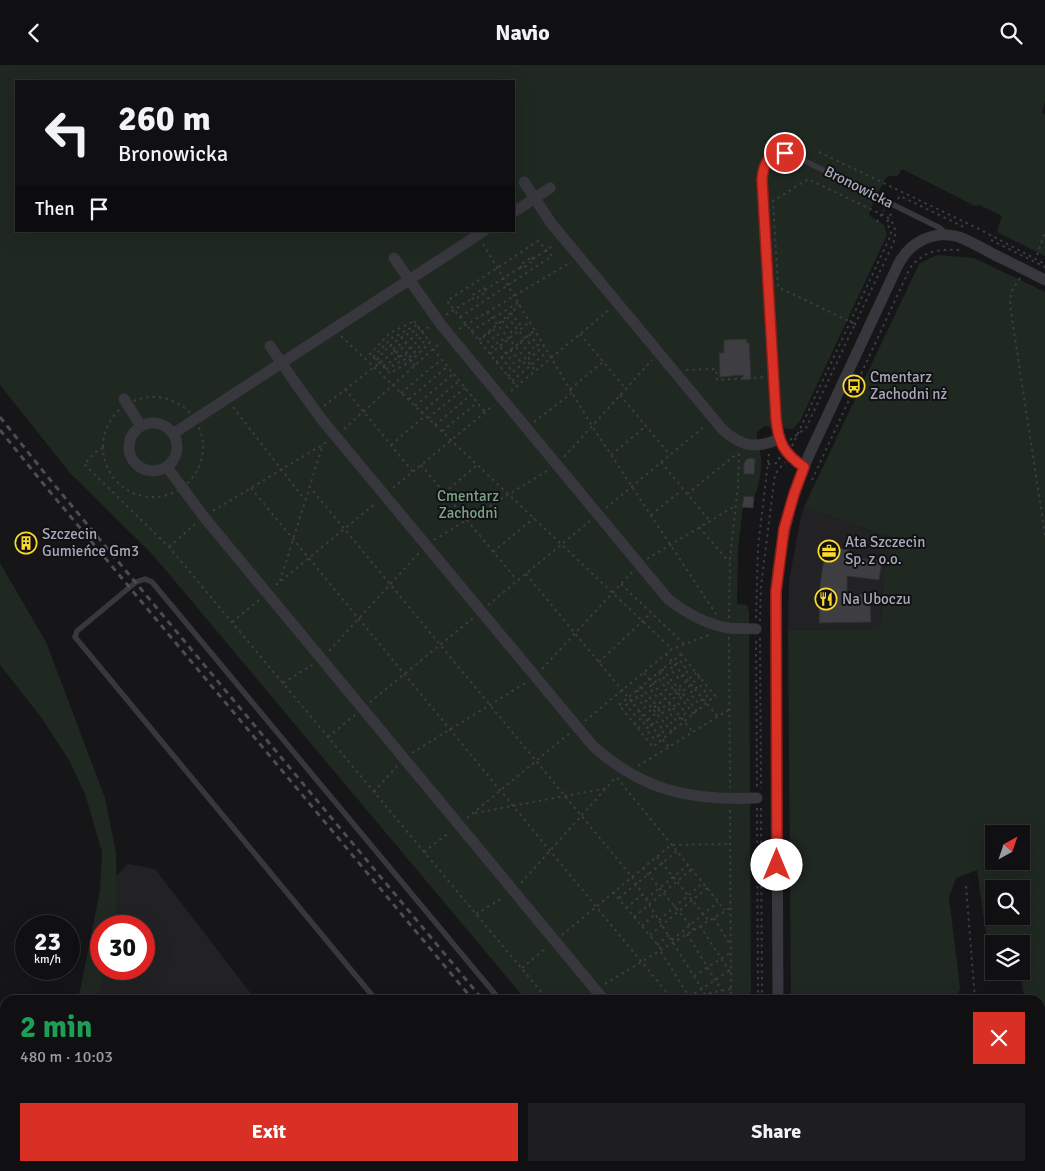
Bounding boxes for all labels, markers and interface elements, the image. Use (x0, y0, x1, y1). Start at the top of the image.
icon: back (20, 19, 48, 47)
text: Navio (495, 19, 550, 46)
icon: search (997, 19, 1025, 47)
text: 260 m (118, 97, 211, 140)
icon: left (35, 100, 100, 165)
pin (764, 132, 806, 174)
icon: arrive (771, 139, 799, 167)
text: Bronowicka (118, 140, 228, 167)
street label: Bronowicka (821, 162, 897, 212)
icon: arrive (85, 195, 113, 223)
text: Then (35, 197, 75, 221)
place label: Cmentarz Zachodni nż (870, 368, 947, 403)
bus stop icon: Cmentarz Zachodni nż (842, 374, 866, 398)
park label: Cmentarz Zachodni (437, 487, 499, 522)
place label: Szczecin Gumieńce Gm3 (42, 525, 139, 560)
building icon: Szczecin Gumieńce Gm3 (14, 531, 38, 555)
place label: Ata Szczecin Sp. z o.o. (845, 533, 925, 568)
office icon: Ata Szczecin Sp. z o.o. (817, 539, 841, 563)
restaurant icon: Na Uboczu (814, 587, 838, 611)
place label: Na Uboczu (842, 590, 911, 608)
north arrow (985, 825, 1030, 870)
map controls (985, 825, 1030, 980)
position arrow (750, 838, 802, 890)
button: search (985, 880, 1030, 925)
speed limit sign: 30 (90, 915, 155, 980)
text: 23 (34, 926, 61, 957)
button: layers (985, 935, 1030, 980)
text: km/h (34, 952, 61, 967)
text: 2 min (20, 1009, 92, 1046)
button: close (973, 1012, 1025, 1064)
text: 480 m · 10:03 (20, 1047, 113, 1067)
button: Exit (20, 1103, 518, 1161)
button: Share (528, 1103, 1025, 1161)

